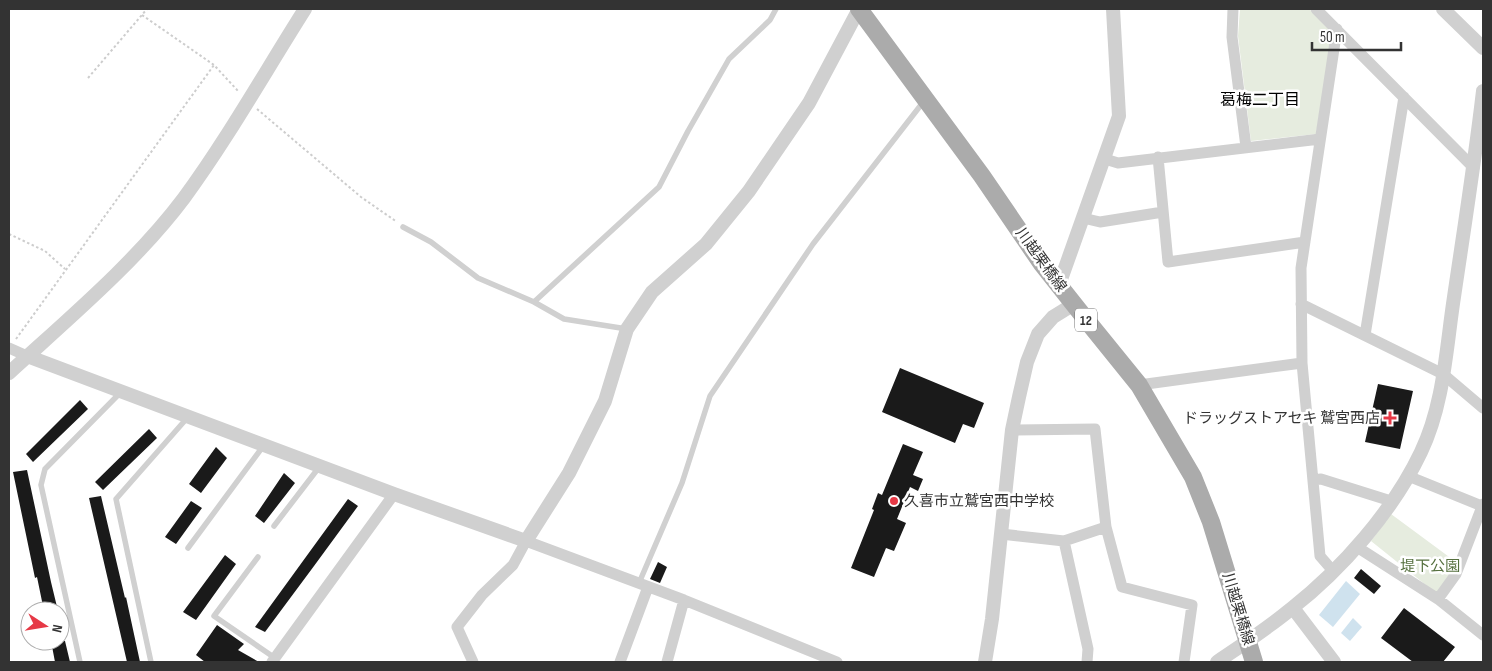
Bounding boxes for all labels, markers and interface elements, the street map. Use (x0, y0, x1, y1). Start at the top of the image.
scale bar (1312, 20, 1401, 52)
text: 50 m (1320, 28, 1345, 47)
district label: 葛梅二丁目 (1220, 91, 1300, 110)
street label: 川越栗橋線 (1011, 224, 1071, 296)
road number: 12 (1075, 308, 1097, 332)
place label: ドラッグストアセキ 鷲宮西店 (1183, 409, 1380, 428)
marker: ドラッグストアセキ 鷲宮西店 (1384, 412, 1396, 424)
place label: 久喜市立鷲宮西中学校 (904, 492, 1054, 511)
marker: 久喜市立鷲宮西中学校 (888, 495, 900, 507)
park label: 堤下公園 (1400, 557, 1460, 576)
street label: 川越栗橋線 (1218, 570, 1258, 648)
north arrow (20, 601, 70, 651)
text: N (48, 623, 66, 634)

